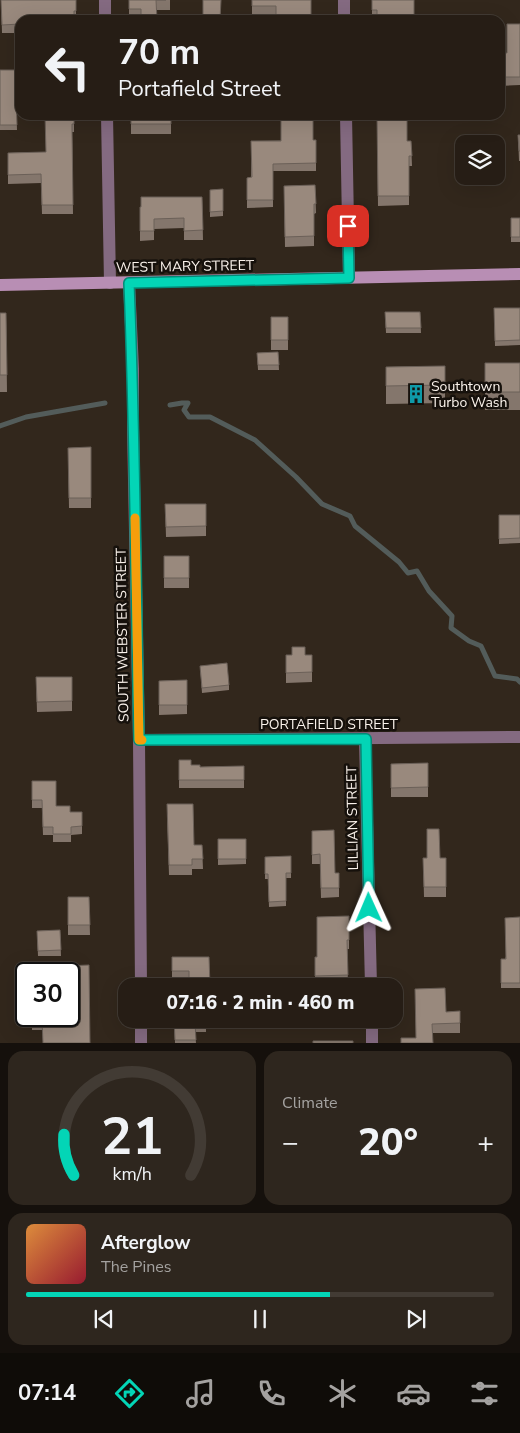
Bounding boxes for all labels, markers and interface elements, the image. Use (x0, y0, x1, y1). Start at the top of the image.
text: 70 m (118, 29, 200, 76)
icon: left (35, 35, 100, 100)
text: Portafield Street (118, 74, 280, 104)
map controls (455, 135, 505, 185)
button: layers (455, 135, 505, 185)
pin (327, 205, 369, 247)
icon: arrive (334, 212, 362, 240)
street label: WEST MARY STREET (116, 256, 255, 277)
place label: Southtown Turbo Wash (431, 377, 508, 412)
building icon: Southtown Turbo Wash (405, 383, 427, 405)
street label: SOUTH WEBSTER STREET (111, 547, 134, 722)
street label: PORTAFIELD STREET (260, 715, 399, 734)
street label: LILLIAN STREET (342, 765, 363, 871)
position arrow (342, 881, 394, 933)
speed limit sign: 30 (15, 962, 80, 1027)
text: 07:16 · 2 min · 460 m (167, 990, 354, 1016)
text: Climate (282, 1092, 337, 1114)
text: 21 (101, 1101, 163, 1172)
text: 20° (358, 1117, 418, 1168)
text: − (282, 1124, 299, 1162)
text: + (477, 1124, 494, 1162)
text: km/h (112, 1162, 152, 1186)
text: Afterglow (101, 1230, 191, 1256)
text: The Pines (101, 1256, 171, 1278)
icon: previous (90, 1305, 118, 1333)
icon: pause (246, 1305, 274, 1333)
icon: next (402, 1305, 430, 1333)
icon: directions (112, 1376, 147, 1411)
icon: music (183, 1376, 218, 1411)
icon: phone (254, 1376, 289, 1411)
icon: climate (325, 1376, 360, 1411)
icon: car (396, 1376, 431, 1411)
icon: filters (467, 1376, 502, 1411)
text: 07:14 (18, 1378, 76, 1408)

